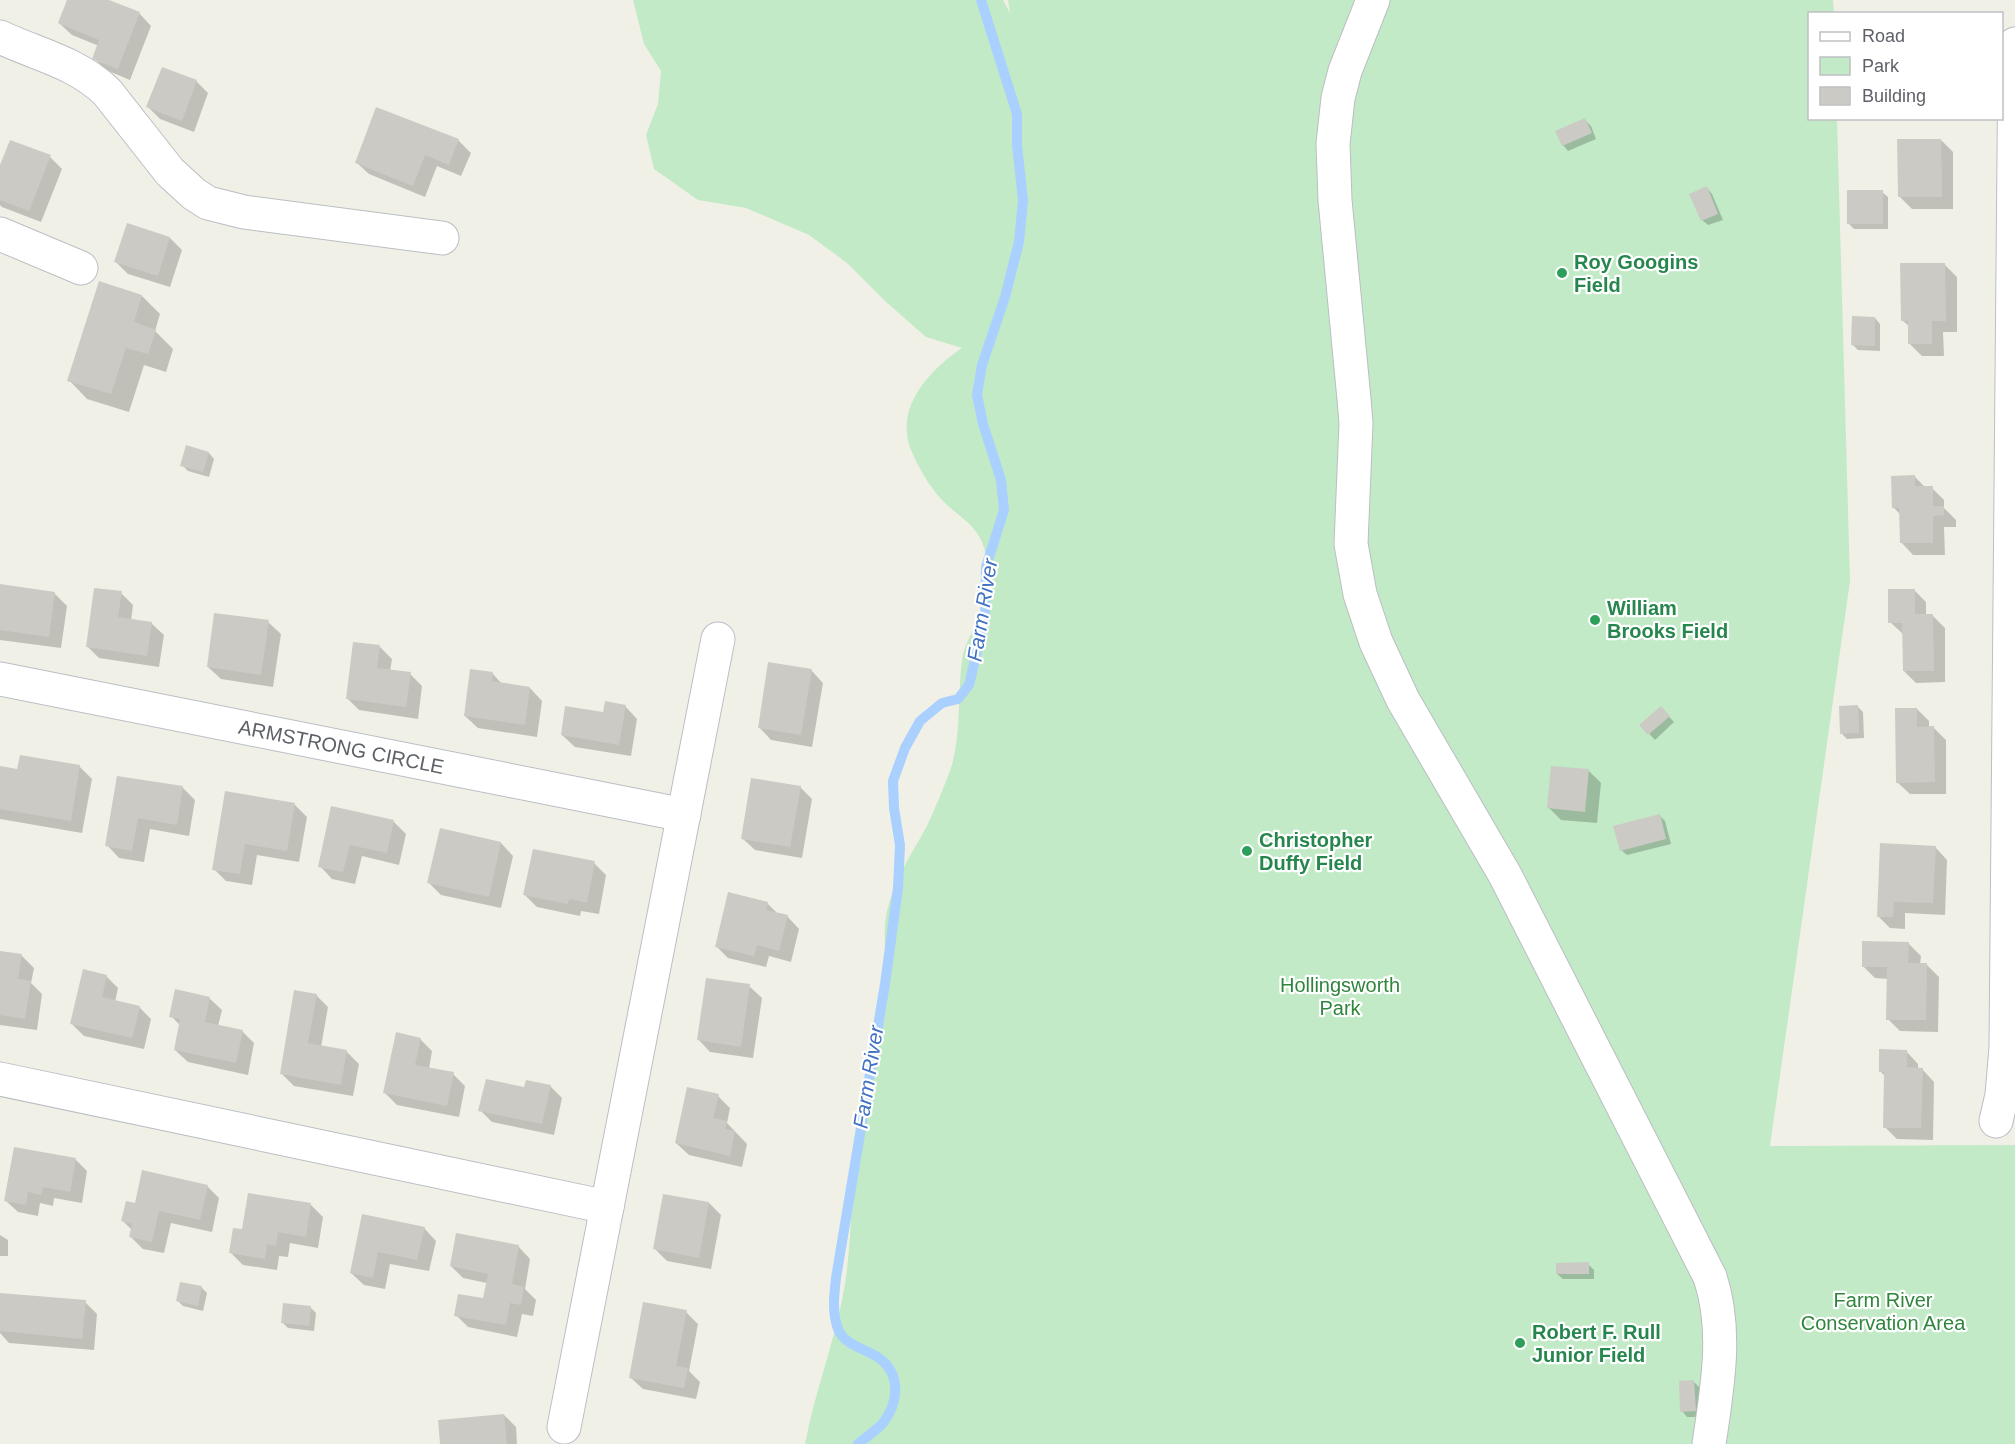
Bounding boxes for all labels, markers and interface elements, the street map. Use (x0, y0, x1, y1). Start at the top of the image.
legend (1808, 12, 2003, 120)
text: Road (1862, 26, 1905, 46)
text: Park (1862, 56, 1900, 76)
text: Building (1862, 86, 1926, 106)
place label: Roy Googins Field (1574, 251, 1698, 296)
marker: Roy Googins Field (1555, 266, 1569, 280)
water label: Farm River (963, 556, 1002, 663)
place label: William Brooks Field (1607, 597, 1728, 642)
marker: William Brooks Field (1588, 613, 1602, 627)
street label: ARMSTRONG CIRCLE (237, 716, 446, 778)
place label: Christopher Duffy Field (1259, 829, 1373, 874)
marker: Christopher Duffy Field (1240, 844, 1254, 858)
park label: Hollingsworth Park (1280, 974, 1400, 1019)
water label: Farm River (849, 1023, 888, 1130)
park label: Farm River Conservation Area (1801, 1289, 1966, 1334)
place label: Robert F. Rull Junior Field (1532, 1321, 1661, 1366)
marker: Robert F. Rull Junior Field (1513, 1336, 1527, 1350)

